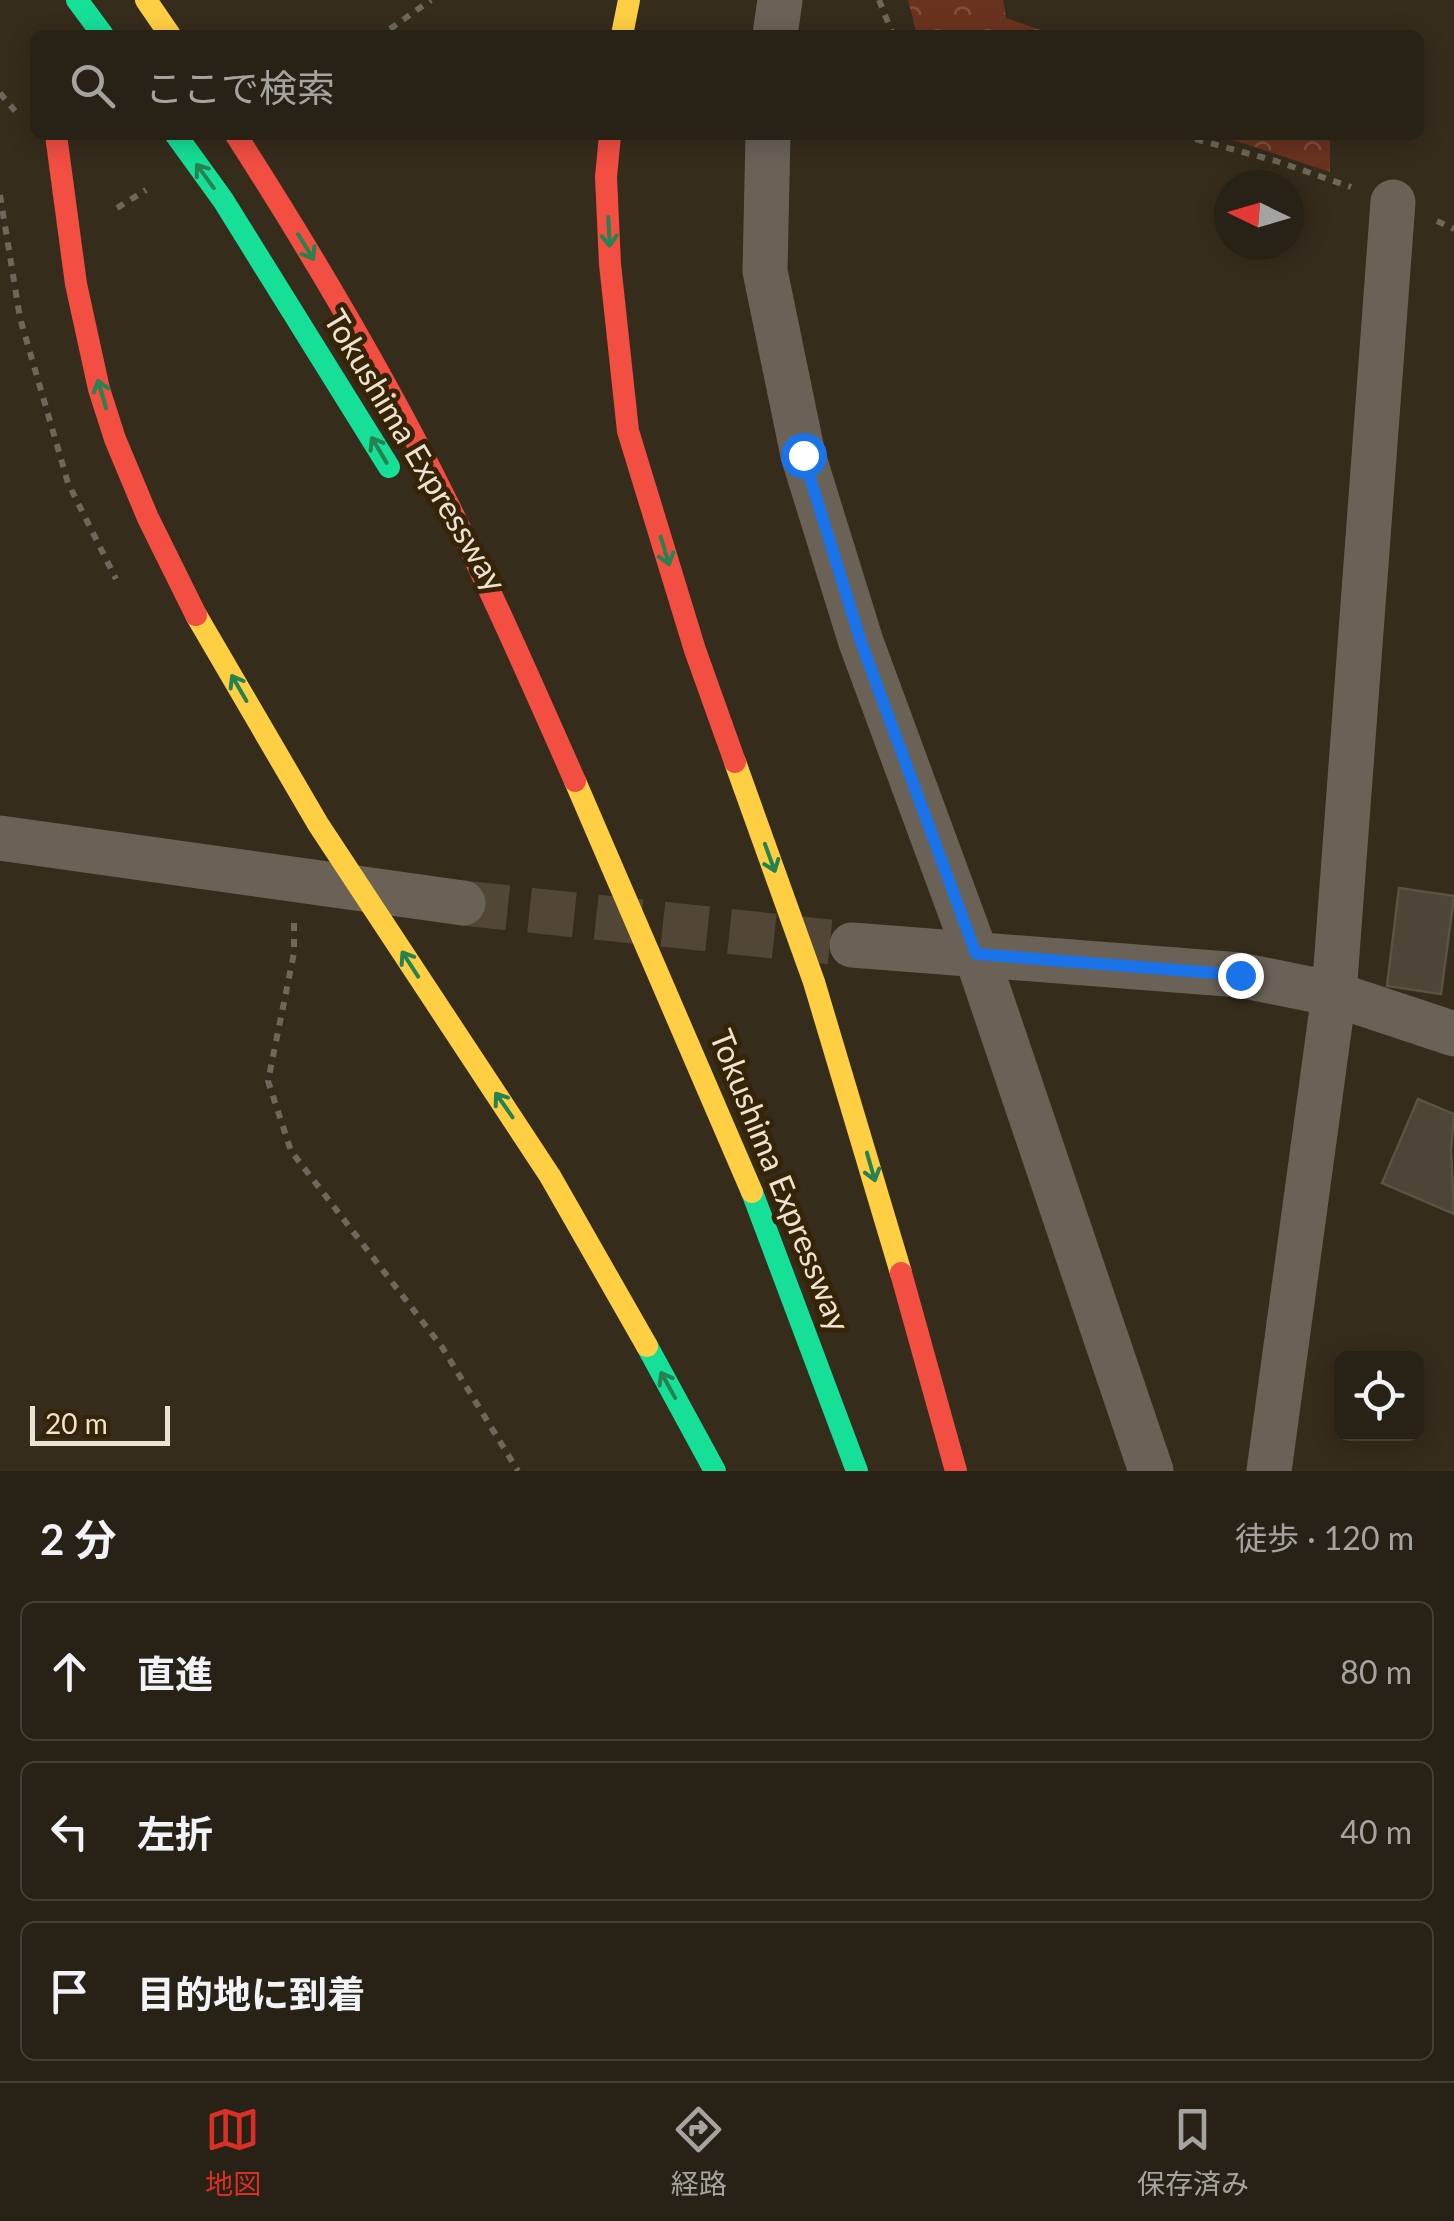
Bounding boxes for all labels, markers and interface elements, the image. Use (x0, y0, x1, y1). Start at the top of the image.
search box (30, 30, 1424, 140)
icon: search (65, 58, 120, 113)
text: ここで検索 (145, 64, 335, 110)
one-way arrow (195, 162, 216, 190)
north arrow (1214, 170, 1304, 260)
one-way arrow (600, 216, 619, 248)
one-way arrow (296, 232, 317, 261)
street label: Tokushima Expressway (316, 302, 516, 598)
one-way arrow (92, 379, 110, 410)
route start (781, 433, 827, 479)
one-way arrow (369, 436, 389, 465)
one-way arrow (657, 535, 675, 566)
one-way arrow (228, 673, 248, 703)
one-way arrow (762, 842, 780, 873)
one-way arrow (399, 950, 420, 978)
route end (1218, 953, 1264, 999)
street label: Tokushima Expressway (703, 1023, 860, 1337)
one-way arrow (494, 1092, 515, 1119)
one-way arrow (863, 1151, 881, 1182)
map controls (1334, 1351, 1424, 1441)
button: locate (1334, 1351, 1424, 1441)
one-way arrow (658, 1371, 678, 1401)
scale bar (30, 1401, 170, 1446)
text: 20 m (45, 1406, 108, 1440)
text: 2 分 (40, 1514, 117, 1564)
text: 徒歩 · 120 m (1235, 1518, 1414, 1557)
icon: ahead (42, 1644, 97, 1699)
text: 直進 (137, 1650, 213, 1696)
text: 80 m (1340, 1652, 1412, 1691)
icon: left (42, 1804, 97, 1859)
text: 左折 (137, 1810, 213, 1856)
text: 40 m (1340, 1812, 1412, 1851)
icon: arrive (42, 1964, 97, 2019)
text: 目的地に到着 (137, 1970, 365, 2016)
tab: 地図 (205, 2102, 261, 2202)
tab: 経路 (671, 2102, 727, 2202)
tab: 保存済み (1137, 2102, 1249, 2202)

